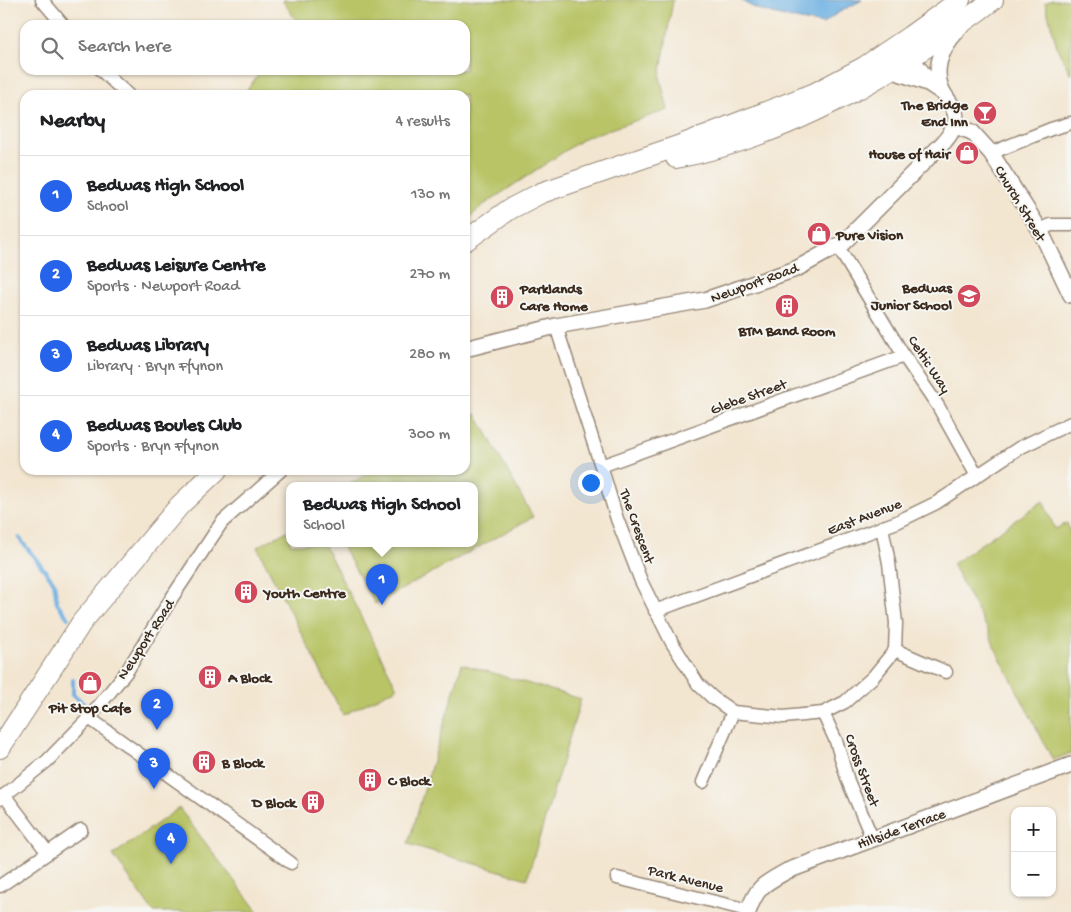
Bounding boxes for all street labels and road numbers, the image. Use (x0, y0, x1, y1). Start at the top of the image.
street label: Church Street (990, 163, 1050, 247)
street label: Newport Road (708, 259, 802, 308)
street label: Celtic Way (903, 333, 954, 398)
street label: Glebe Street (708, 375, 791, 420)
street label: The Crescent (614, 486, 659, 568)
street label: East Avenue (825, 495, 905, 540)
street label: Newport Road (114, 596, 180, 684)
street label: Cross Street (840, 732, 883, 811)
street label: Hillside Terrace (855, 806, 949, 854)
street label: Park Avenue (645, 862, 725, 898)

